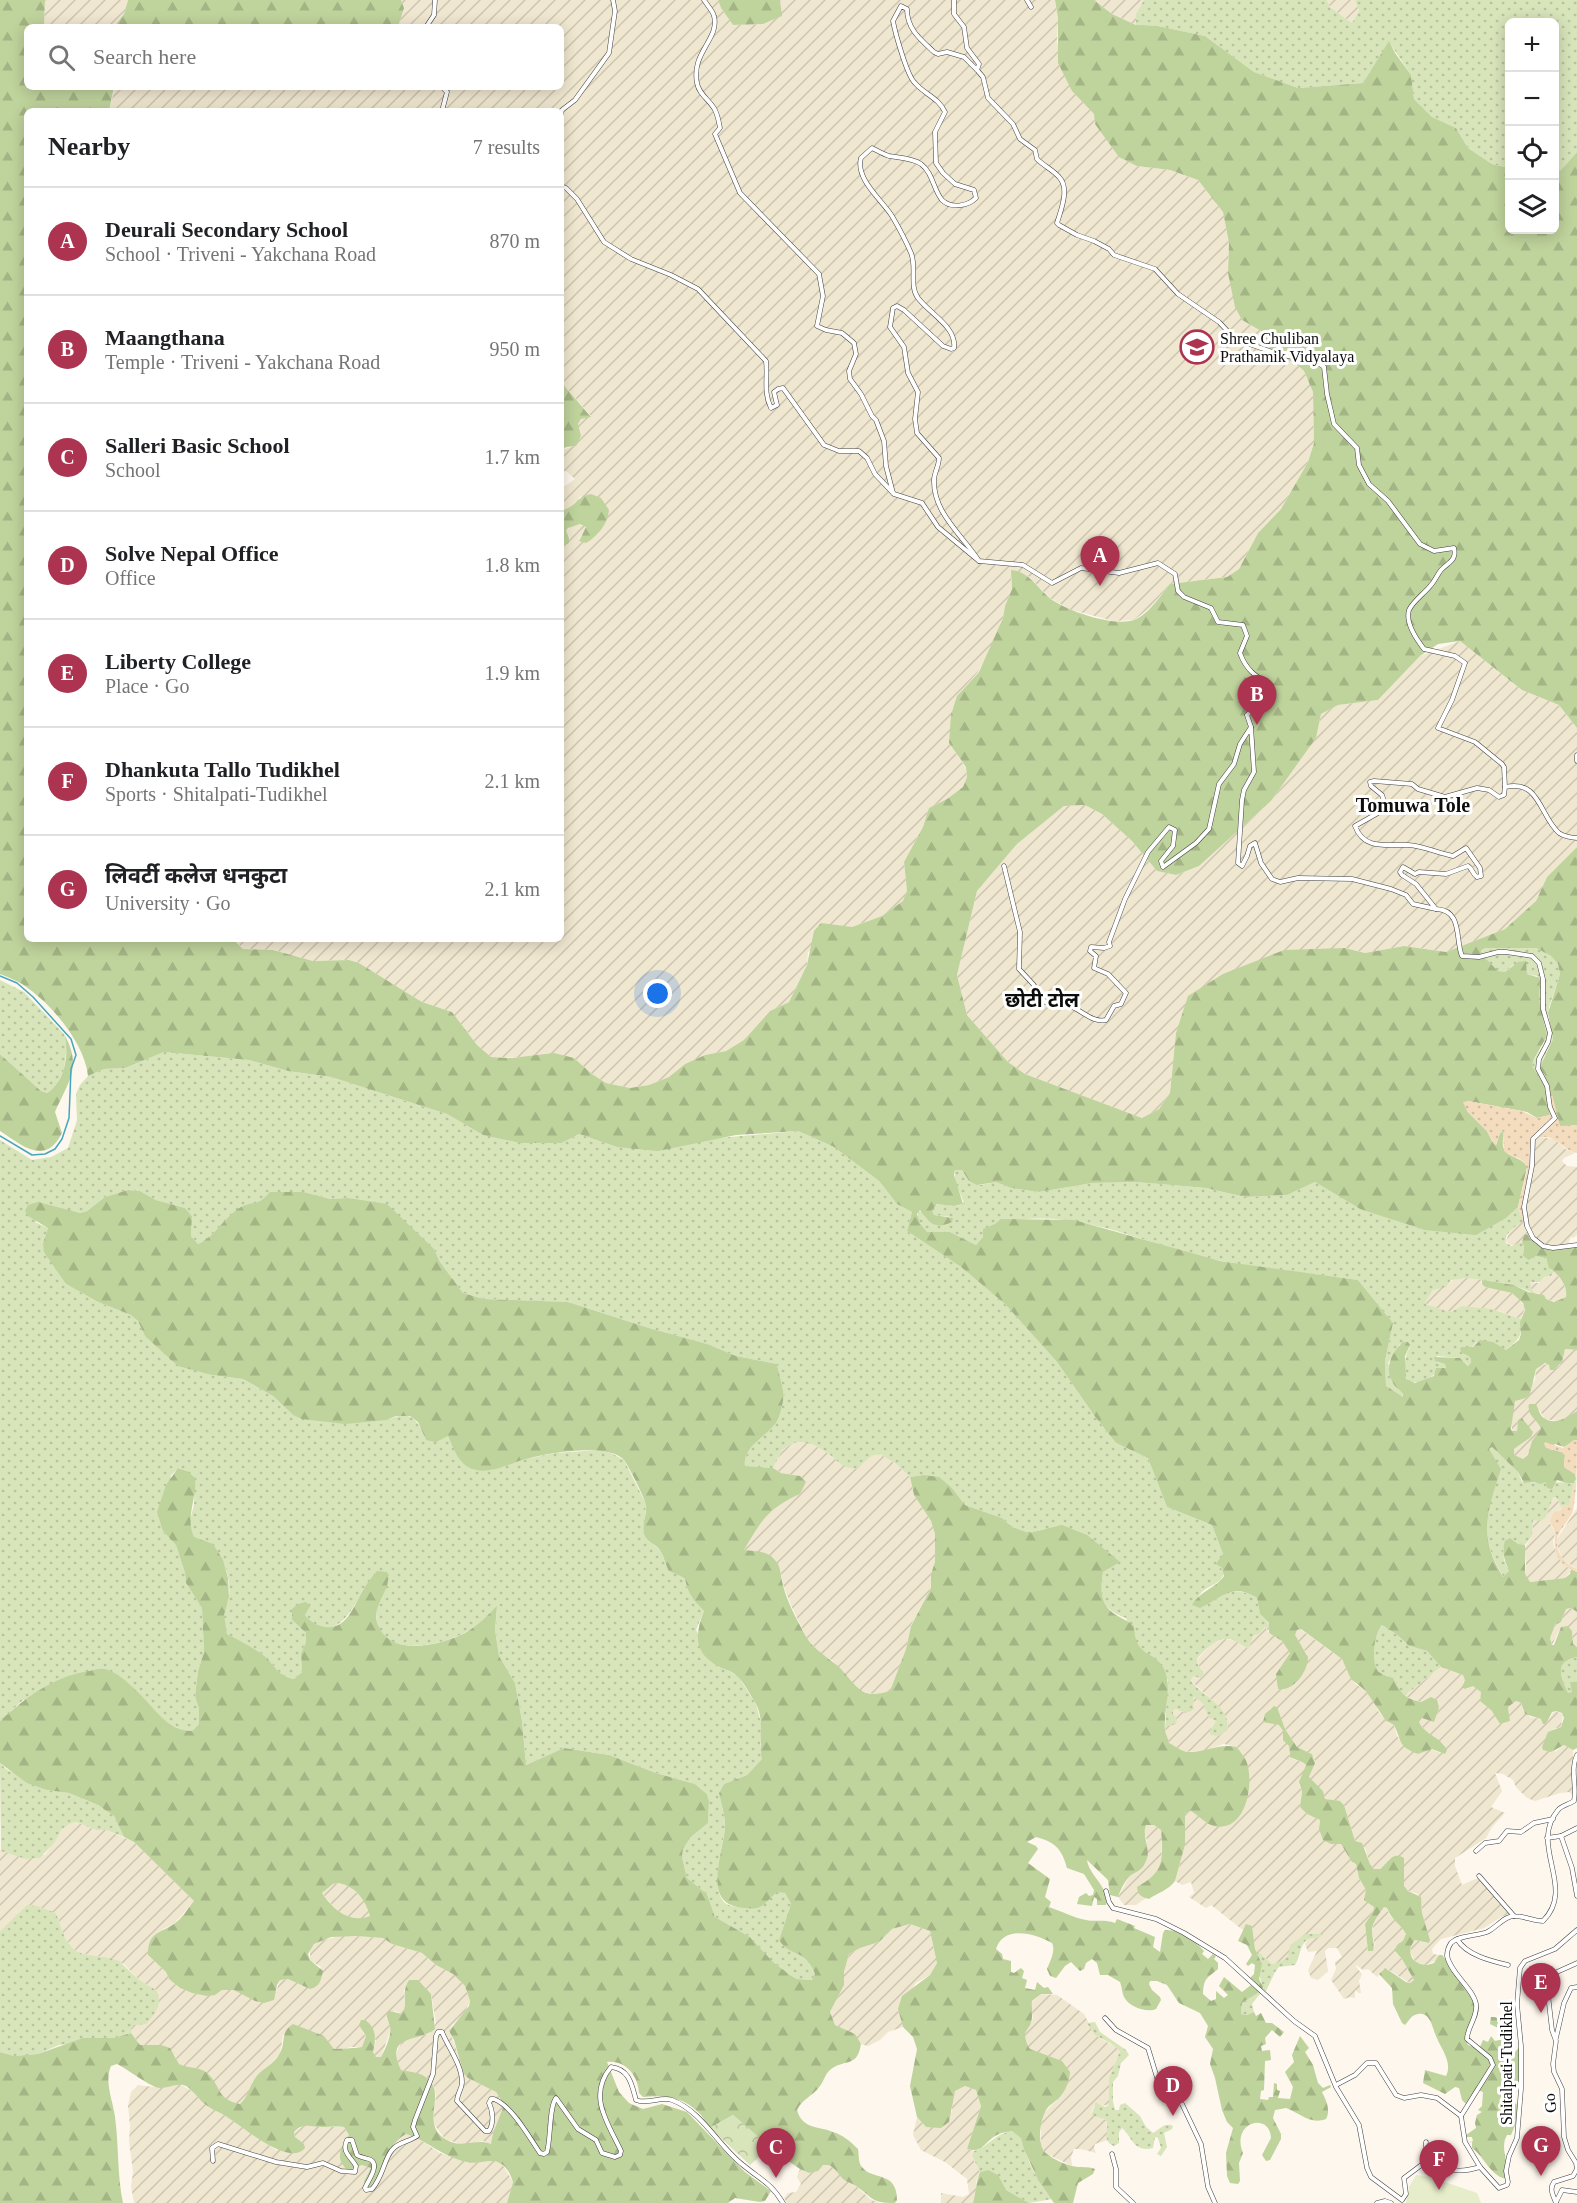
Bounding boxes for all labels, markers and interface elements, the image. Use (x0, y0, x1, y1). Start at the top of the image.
map controls (1505, 18, 1559, 234)
button: + (1505, 18, 1559, 72)
search box (24, 24, 564, 90)
icon: search (45, 41, 78, 74)
text: Search here (93, 44, 196, 69)
button: − (1505, 72, 1559, 126)
button: locate (1505, 126, 1559, 180)
text: Nearby (48, 132, 130, 161)
text: 7 results (473, 136, 540, 158)
button: layers (1505, 180, 1559, 234)
text: Deurali Secondary School (105, 217, 348, 242)
text: A (60, 230, 75, 252)
text: 870 m (489, 230, 540, 252)
text: School · Triveni - Yakchana Road (105, 243, 376, 265)
text: Maangthana (105, 325, 225, 350)
school or university icon: Shree Chuliban Prathamik Vidyalaya (1179, 329, 1215, 365)
place label: Shree Chuliban Prathamik Vidyalaya (1220, 330, 1354, 366)
text: B (61, 338, 74, 360)
text: 950 m (489, 338, 540, 360)
text: Temple · Triveni - Yakchana Road (105, 351, 380, 373)
text: Salleri Basic School (105, 433, 290, 458)
text: C (60, 446, 75, 468)
text: 1.7 km (484, 446, 540, 468)
text: School (105, 459, 161, 481)
pin: A (1080, 536, 1120, 586)
text: Solve Nepal Office (105, 541, 279, 566)
text: D (60, 554, 75, 576)
text: 1.8 km (484, 554, 540, 576)
text: Office (105, 567, 156, 589)
text: Liberty College (105, 649, 251, 674)
text: E (61, 662, 74, 684)
text: 1.9 km (484, 662, 540, 684)
text: Place · Go (105, 675, 189, 697)
pin: B (1238, 676, 1276, 725)
text: Dhankuta Tallo Tudikhel (105, 757, 340, 782)
text: F (61, 770, 74, 792)
text: 2.1 km (484, 770, 540, 792)
text: Sports · Shitalpati-Tudikhel (105, 783, 328, 805)
district label: Tomuwa Tole (1356, 794, 1470, 816)
text: लिवर्टी कलेज धनकुटा (105, 863, 287, 888)
text: G (60, 878, 75, 900)
text: 2.1 km (484, 878, 540, 900)
text: University · Go (105, 892, 231, 914)
your location (643, 979, 672, 1008)
district label: छोटी टोल (1005, 988, 1080, 1011)
pin: E (1522, 1964, 1560, 2013)
street label: Shitalpati-Tudikhel (1498, 2001, 1516, 2125)
pin: D (1154, 2066, 1192, 2116)
street label: Go (1541, 2092, 1559, 2114)
pin: G (1522, 2126, 1560, 2176)
pin: C (756, 2128, 796, 2178)
pin: F (1420, 2140, 1458, 2190)

